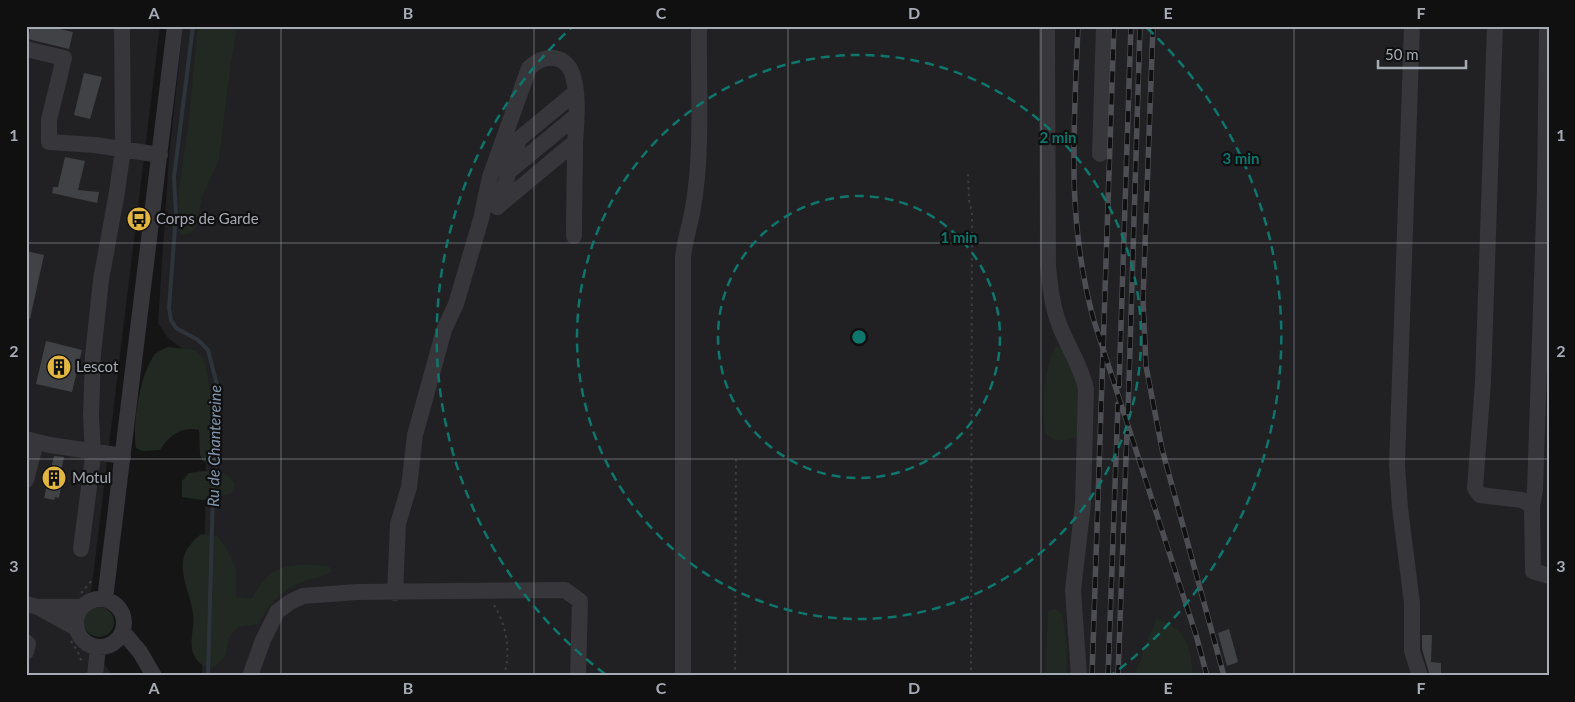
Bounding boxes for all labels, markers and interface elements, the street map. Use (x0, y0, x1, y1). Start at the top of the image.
text: A (147, 3, 160, 22)
text: B (403, 3, 413, 22)
text: C (656, 3, 667, 22)
text: D (908, 3, 920, 22)
text: E (1163, 3, 1173, 22)
text: F (1416, 3, 1426, 22)
scale bar (1378, 38, 1465, 70)
text: 50 m (1385, 45, 1419, 63)
text: 1 (9, 125, 19, 144)
text: 1 (1556, 125, 1566, 144)
text: 2 min (1039, 128, 1077, 146)
text: 3 min (1222, 149, 1260, 167)
bus stop icon: Corps de Garde (126, 206, 152, 232)
place label: Corps de Garde (156, 209, 259, 227)
text: 1 min (940, 228, 978, 246)
centre of rings (850, 328, 868, 346)
text: 2 (9, 341, 19, 360)
text: 2 (1556, 341, 1566, 360)
building icon: Lescot (46, 354, 72, 380)
place label: Lescot (76, 357, 119, 375)
water label: Ru de Chantereine (203, 385, 224, 507)
building icon: Motul (41, 465, 67, 491)
place label: Motul (72, 468, 111, 486)
text: 3 (9, 556, 19, 575)
text: 3 (1556, 556, 1566, 575)
text: A (147, 678, 160, 697)
text: B (403, 678, 413, 697)
text: C (656, 678, 667, 697)
text: D (908, 678, 920, 697)
text: E (1163, 678, 1173, 697)
text: F (1416, 678, 1426, 697)

